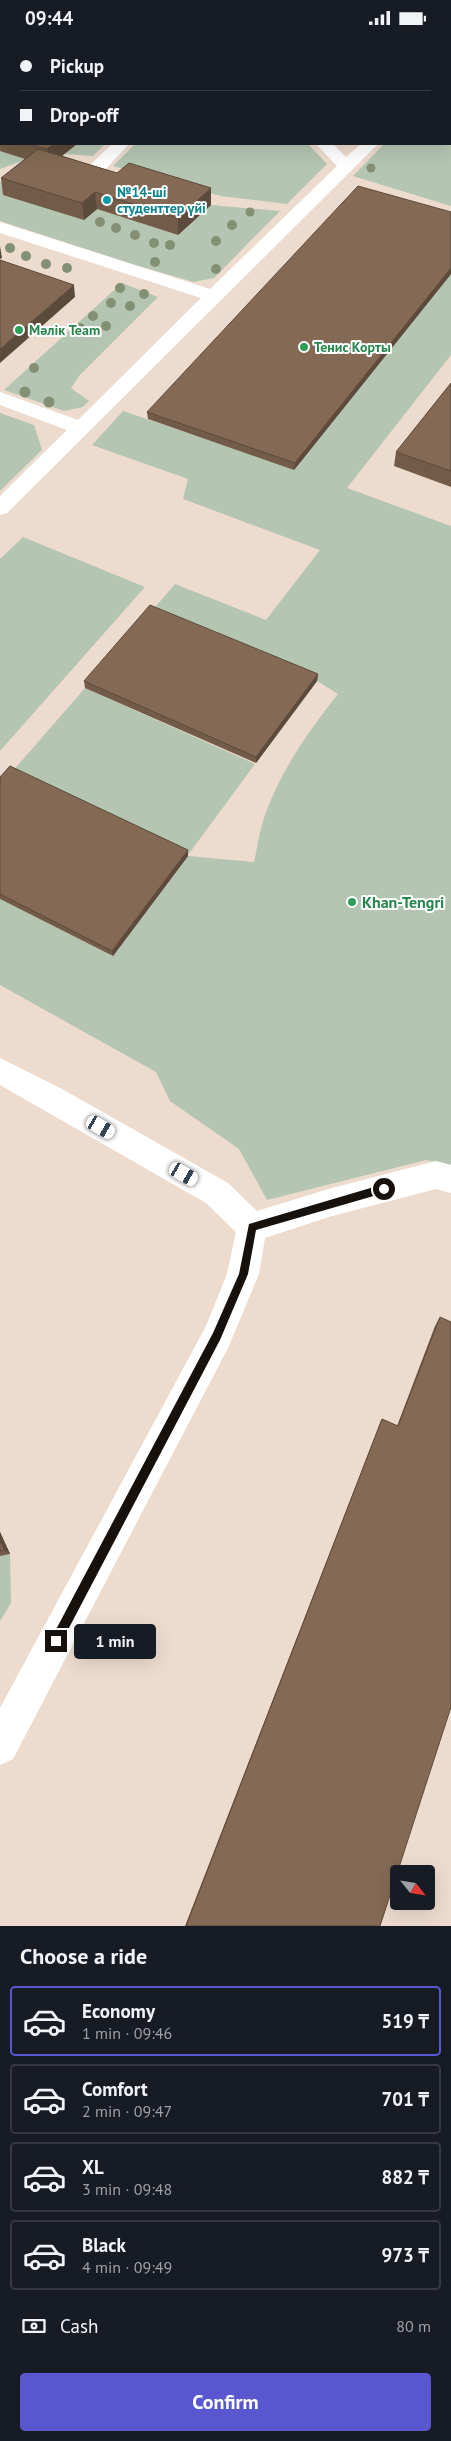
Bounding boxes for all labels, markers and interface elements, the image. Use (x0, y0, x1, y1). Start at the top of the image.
text: 09:44 (25, 6, 73, 30)
text: Pickup (50, 54, 104, 78)
text: Drop-off (50, 103, 118, 127)
place label: №14-ші студенттер үйі (117, 183, 206, 217)
marker: №14-ші студенттер үйі (101, 194, 113, 206)
place label: Мәлік Team (29, 321, 100, 339)
marker: Мәлік Team (13, 324, 25, 336)
place label: Тенис Корты (314, 338, 391, 356)
marker: Тенис Корты (298, 341, 310, 353)
place label: Khan-Tengri (362, 892, 444, 912)
marker: Khan-Tengri (346, 896, 358, 908)
car (84, 1113, 117, 1141)
car (167, 1160, 200, 1188)
route start (373, 1178, 395, 1200)
callout: 1 min (74, 1623, 156, 1659)
route end (45, 1630, 67, 1652)
text: 1 min (95, 1631, 135, 1651)
north arrow (390, 1865, 435, 1910)
map controls (390, 1865, 435, 1910)
text: Choose a ride (20, 1942, 147, 1970)
icon: car (22, 1999, 67, 2044)
text: Economy (82, 1999, 155, 2023)
text: 519 ₸ (381, 2009, 429, 2033)
text: 1 min · 09:46 (82, 2023, 172, 2043)
icon: car (22, 2077, 67, 2122)
text: Comfort (82, 2077, 148, 2101)
text: 701 ₸ (381, 2087, 429, 2111)
text: 2 min · 09:47 (82, 2101, 172, 2121)
icon: car (22, 2155, 67, 2200)
text: XL (82, 2155, 104, 2179)
text: 882 ₸ (381, 2165, 429, 2189)
text: 3 min · 09:48 (82, 2179, 172, 2199)
icon: car (22, 2233, 67, 2278)
text: Black (82, 2233, 126, 2257)
text: 973 ₸ (381, 2243, 429, 2267)
text: 4 min · 09:49 (82, 2257, 172, 2277)
icon: cash (20, 2312, 48, 2340)
text: Cash (60, 2314, 98, 2338)
text: 80 m (396, 2316, 431, 2336)
button: Confirm (20, 2373, 431, 2431)

